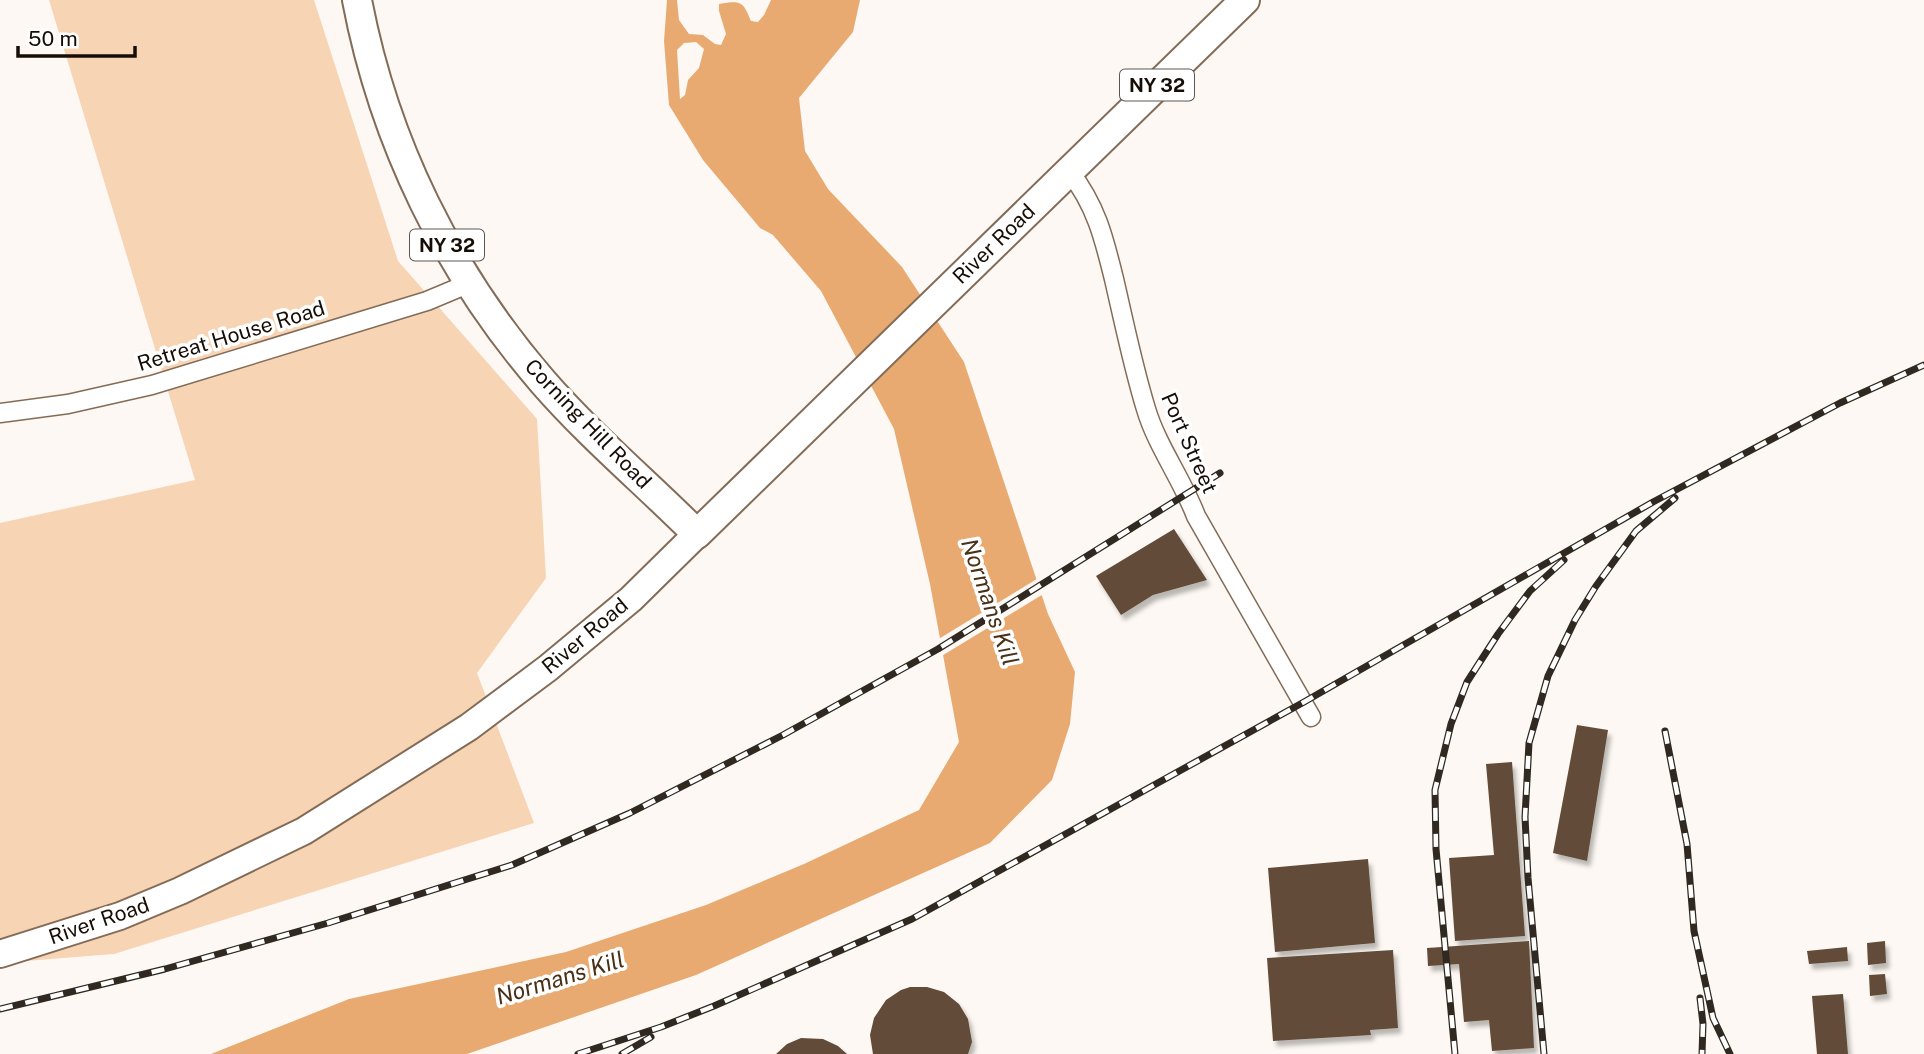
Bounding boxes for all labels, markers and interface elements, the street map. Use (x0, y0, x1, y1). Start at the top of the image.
scale bar (18, 14, 135, 58)
text: 50 m (28, 26, 78, 51)
road number: NY 32 (1120, 69, 1194, 100)
street label: River Road (947, 198, 1040, 289)
road number: NY 32 (410, 230, 484, 260)
street label: Retreat House Road (134, 295, 328, 376)
street label: Corning Hill Road (520, 353, 657, 494)
street label: Port Street (1156, 389, 1223, 497)
water label: Normans Kill (956, 535, 1025, 669)
street label: River Road (537, 592, 633, 679)
street label: River Road (45, 892, 152, 949)
water label: Normans Kill (492, 945, 627, 1010)

